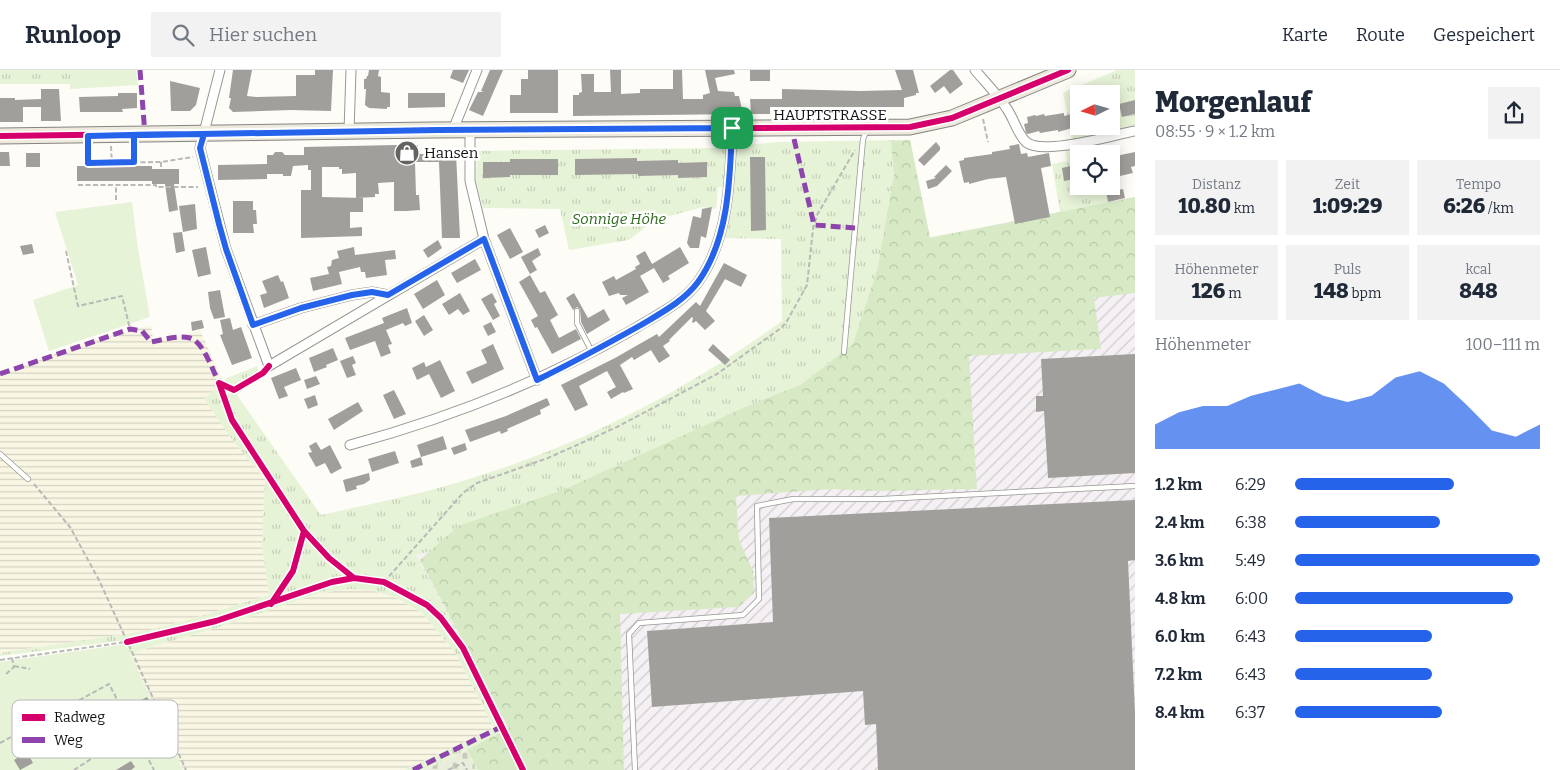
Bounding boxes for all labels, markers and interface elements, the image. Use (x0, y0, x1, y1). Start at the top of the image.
search box (151, 12, 501, 57)
text: Runloop (25, 21, 121, 49)
icon: search (169, 21, 197, 49)
text: Hier suchen (209, 23, 317, 46)
text: Karte (1282, 24, 1328, 46)
text: Route (1356, 24, 1405, 46)
text: Gespeichert (1433, 24, 1535, 46)
north arrow (1070, 85, 1120, 135)
map controls (1070, 85, 1120, 195)
text: Morgenlauf (1155, 86, 1311, 119)
button: share (1488, 87, 1540, 139)
street label: HAUPTSTRASSE (773, 106, 887, 124)
pin (711, 107, 753, 149)
icon: arrive (718, 114, 746, 142)
text: 08:55 · 9 × 1.2 km (1155, 122, 1275, 141)
shop icon: Hansen (394, 140, 420, 166)
place label: Hansen (424, 144, 479, 162)
button: locate (1070, 145, 1120, 195)
text: Distanz (1192, 176, 1241, 193)
text: Zeit (1335, 176, 1360, 193)
text: Tempo (1456, 176, 1501, 193)
text: 10.80 (1178, 193, 1231, 219)
text: 1:09:29 (1313, 193, 1382, 219)
text: 6:26 (1443, 193, 1485, 219)
text: km (1231, 200, 1255, 217)
text: /km (1485, 200, 1514, 217)
park label: Sonnige Höhe (572, 210, 667, 228)
text: Höhenmeter (1175, 261, 1258, 278)
text: Puls (1334, 261, 1361, 278)
text: kcal (1465, 261, 1492, 278)
text: 126 (1192, 278, 1225, 304)
text: 148 (1314, 278, 1349, 304)
text: 848 (1459, 278, 1498, 304)
text: m (1225, 285, 1241, 302)
text: bpm (1349, 285, 1381, 302)
text: Höhenmeter (1155, 335, 1251, 354)
text: 100–111 m (1466, 335, 1540, 354)
text: 1.2 km (1155, 475, 1202, 494)
text: 6:29 (1235, 475, 1266, 494)
text: 2.4 km (1155, 513, 1205, 532)
text: 6:38 (1235, 513, 1267, 532)
text: 3.6 km (1155, 551, 1204, 570)
text: 5:49 (1235, 551, 1266, 570)
text: 4.8 km (1155, 589, 1206, 608)
text: 6:00 (1235, 589, 1268, 608)
text: 6.0 km (1155, 627, 1205, 646)
text: 6:43 (1235, 627, 1266, 646)
text: 7.2 km (1155, 665, 1202, 684)
text: 6:43 (1235, 665, 1266, 684)
legend (12, 700, 178, 758)
text: 8.4 km (1155, 703, 1205, 722)
text: 6:37 (1235, 703, 1265, 722)
text: Radweg (54, 709, 105, 726)
text: Weg (54, 732, 83, 749)

